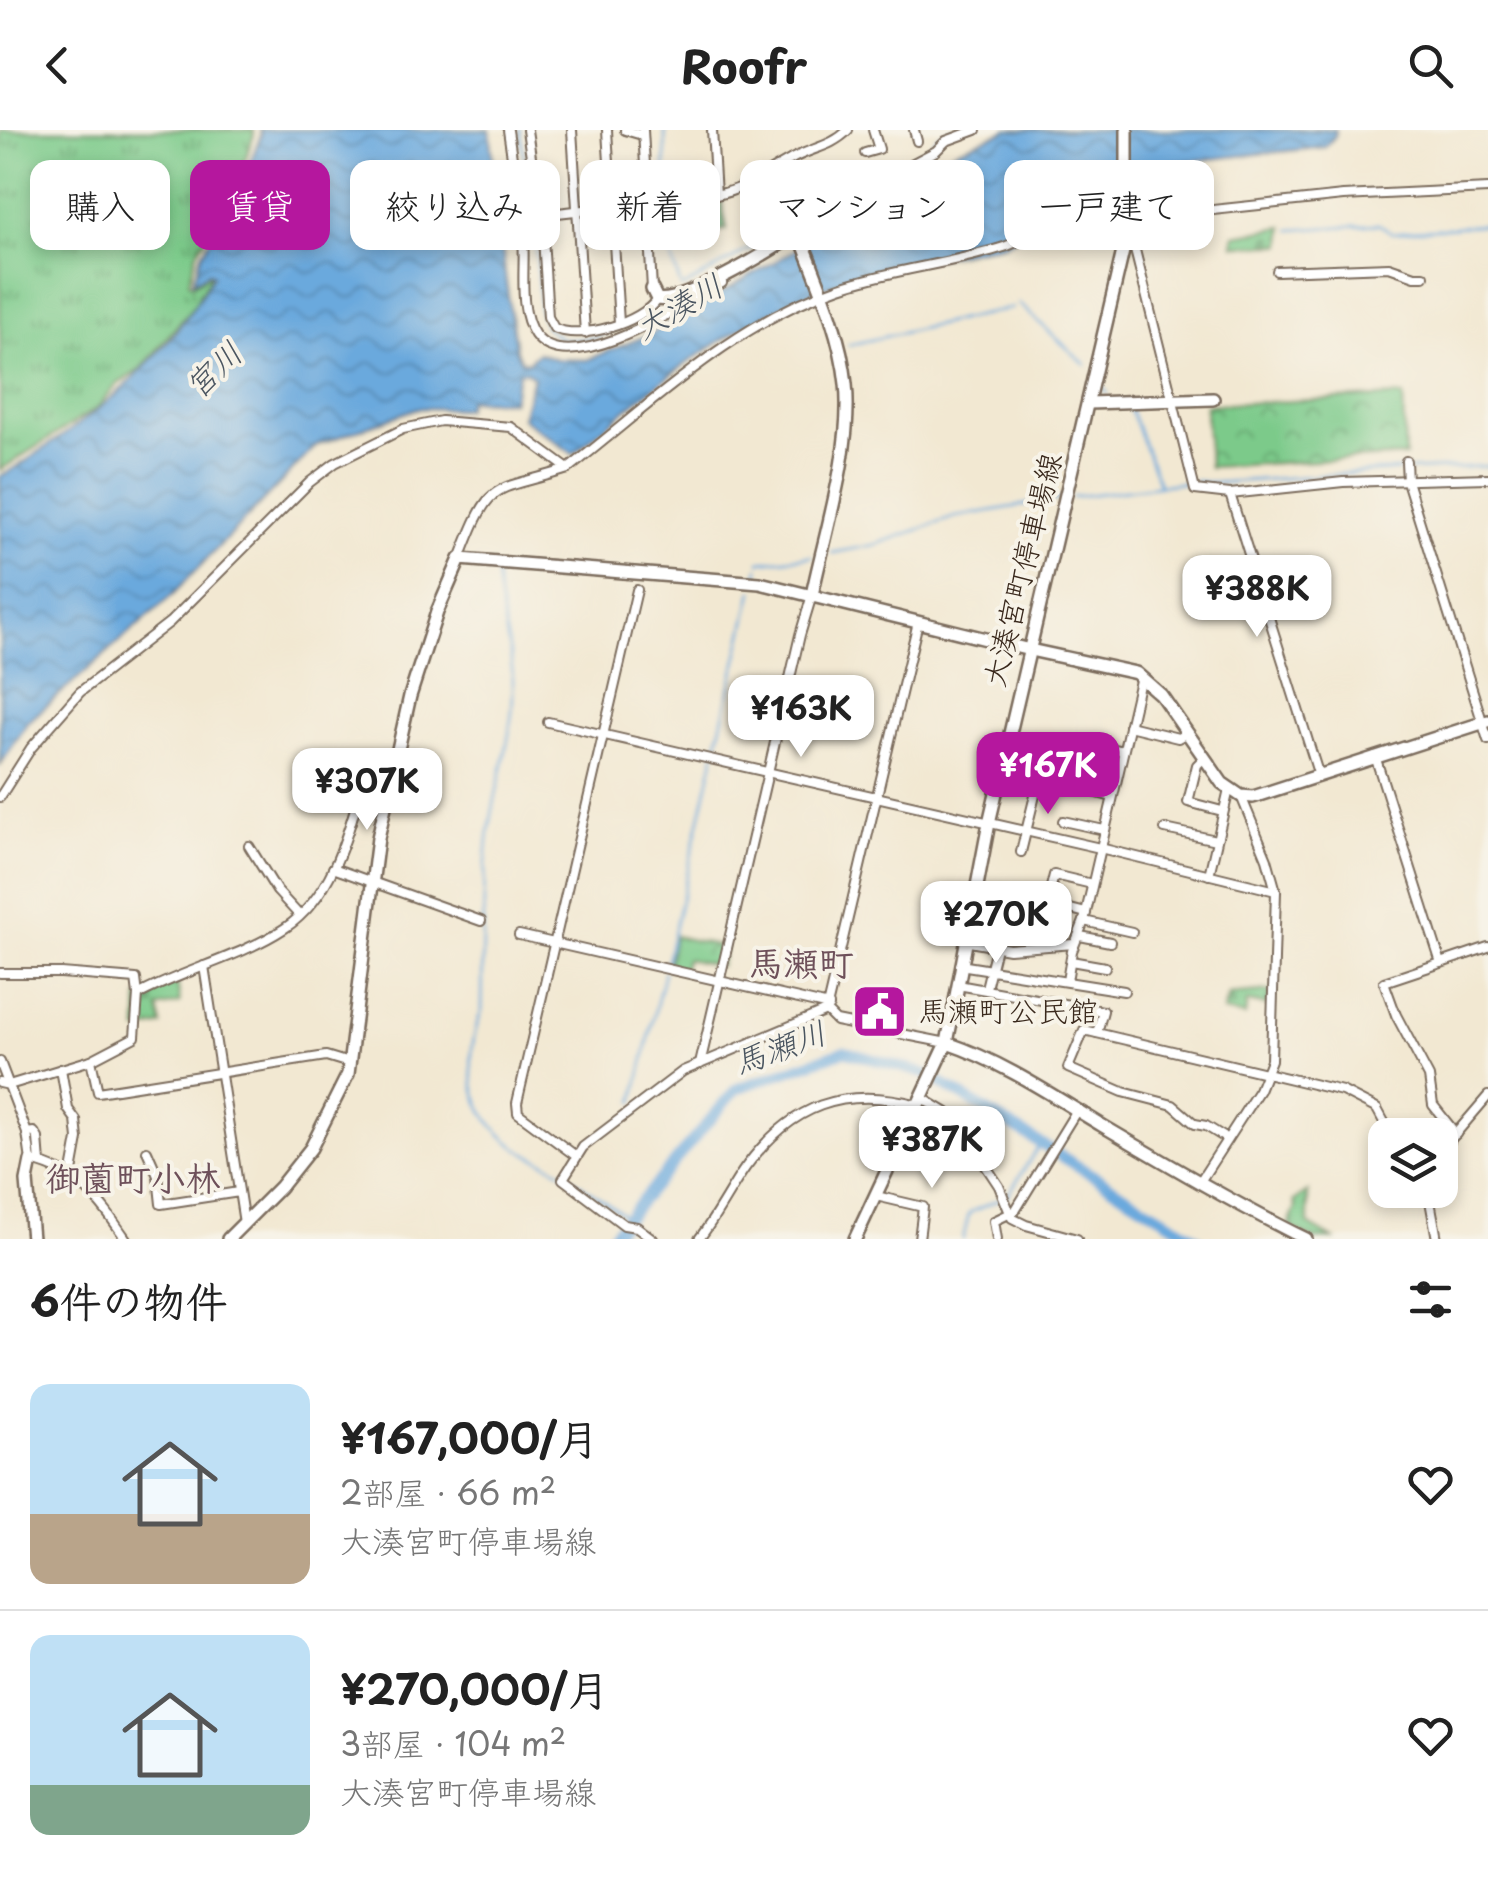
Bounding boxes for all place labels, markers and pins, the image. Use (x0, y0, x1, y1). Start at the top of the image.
pin: ¥388K (1187, 555, 1327, 640)
pin: ¥163K (731, 675, 871, 760)
pin: ¥167K (978, 732, 1118, 817)
pin: ¥307K (297, 748, 437, 833)
pin: ¥270K (926, 881, 1066, 966)
public building icon: 馬瀬町公民館 (849, 982, 909, 1042)
place label: 馬瀬町公民館 (918, 987, 1098, 1032)
pin: ¥387K (862, 1106, 1002, 1191)

